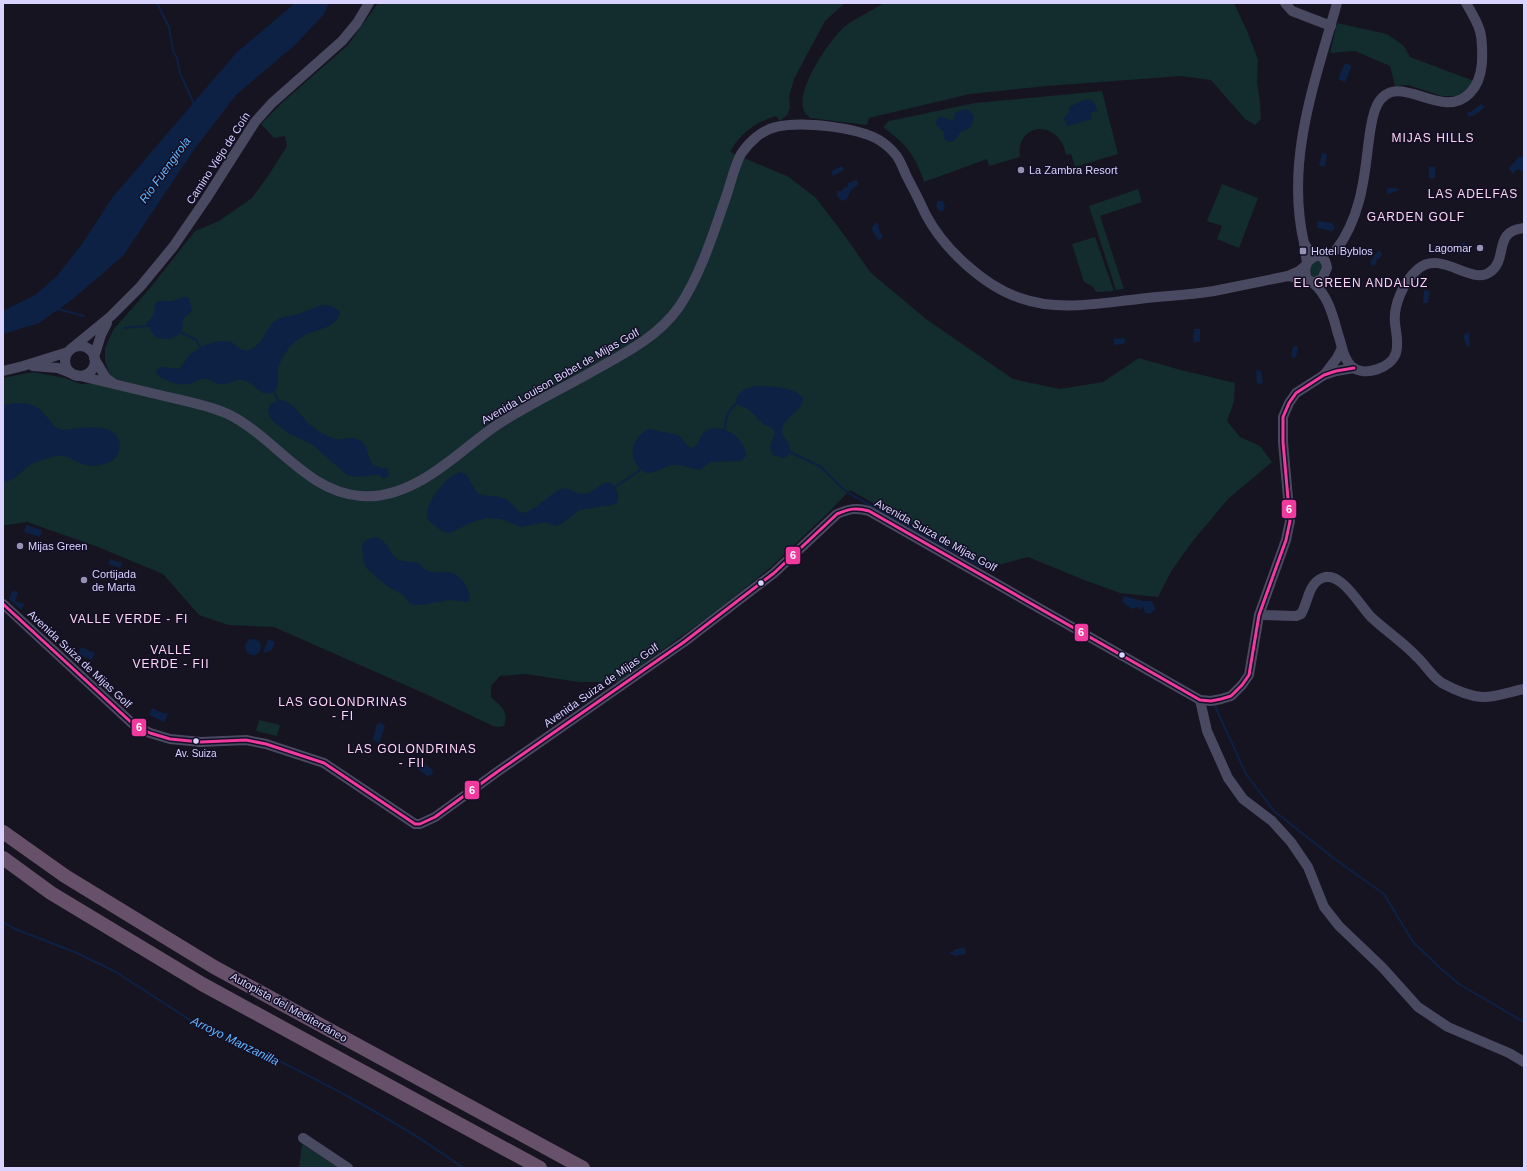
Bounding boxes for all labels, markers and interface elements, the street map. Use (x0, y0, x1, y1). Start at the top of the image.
street label: Camino Viejo de Coín (184, 110, 252, 206)
district label: MIJAS HILLS (1391, 131, 1475, 145)
water label: Rio Fuengirola (136, 134, 194, 206)
place label: La Zambra Resort (1029, 164, 1118, 176)
marker: La Zambra Resort (1016, 165, 1026, 175)
district label: LAS ADELFAS (1428, 187, 1518, 201)
district label: GARDEN GOLF (1367, 210, 1465, 224)
place label: Lagomar (1429, 242, 1472, 254)
marker: Lagomar (1475, 243, 1485, 253)
place label: Hotel Byblos (1311, 245, 1373, 257)
marker: Hotel Byblos (1298, 246, 1308, 256)
district label: EL GREEN ANDALUZ (1294, 276, 1428, 290)
street label: Avenida Louison Bobet de Mijas Golf (479, 325, 642, 426)
street label: Avenida Suiza de Mijas Golf (873, 496, 1000, 574)
line badge: 6 (1281, 499, 1297, 519)
text: 6 (1286, 503, 1292, 515)
place label: Mijas Green (28, 540, 87, 552)
marker: Mijas Green (15, 541, 25, 551)
line badge: 6 (785, 546, 801, 565)
text: 6 (790, 549, 796, 561)
place label: Cortijada de Marta (92, 568, 137, 593)
marker: Cortijada de Marta (79, 575, 89, 585)
unlabelled marker (756, 578, 766, 588)
street label: Avenida Suiza de Mijas Golf (26, 608, 135, 711)
district label: VALLE VERDE - FI (70, 612, 188, 626)
line badge: 6 (1074, 623, 1089, 642)
text: 6 (1078, 626, 1084, 638)
street label: Avenida Suiza de Mijas Golf (541, 640, 661, 729)
district label: VALLE VERDE - FII (132, 643, 210, 671)
unlabelled marker (1117, 650, 1127, 660)
district label: LAS GOLONDRINAS - FI (278, 695, 408, 723)
line badge: 6 (131, 718, 147, 737)
text: 6 (136, 721, 142, 733)
marker: Av. Suiza (191, 736, 201, 746)
district label: LAS GOLONDRINAS - FII (347, 742, 477, 770)
place label: Av. Suiza (175, 748, 217, 759)
line badge: 6 (464, 780, 480, 800)
text: 6 (469, 784, 475, 796)
street label: Autopista del Mediterráneo (229, 970, 349, 1044)
water label: Arroyo Manzanilla (188, 1013, 282, 1068)

